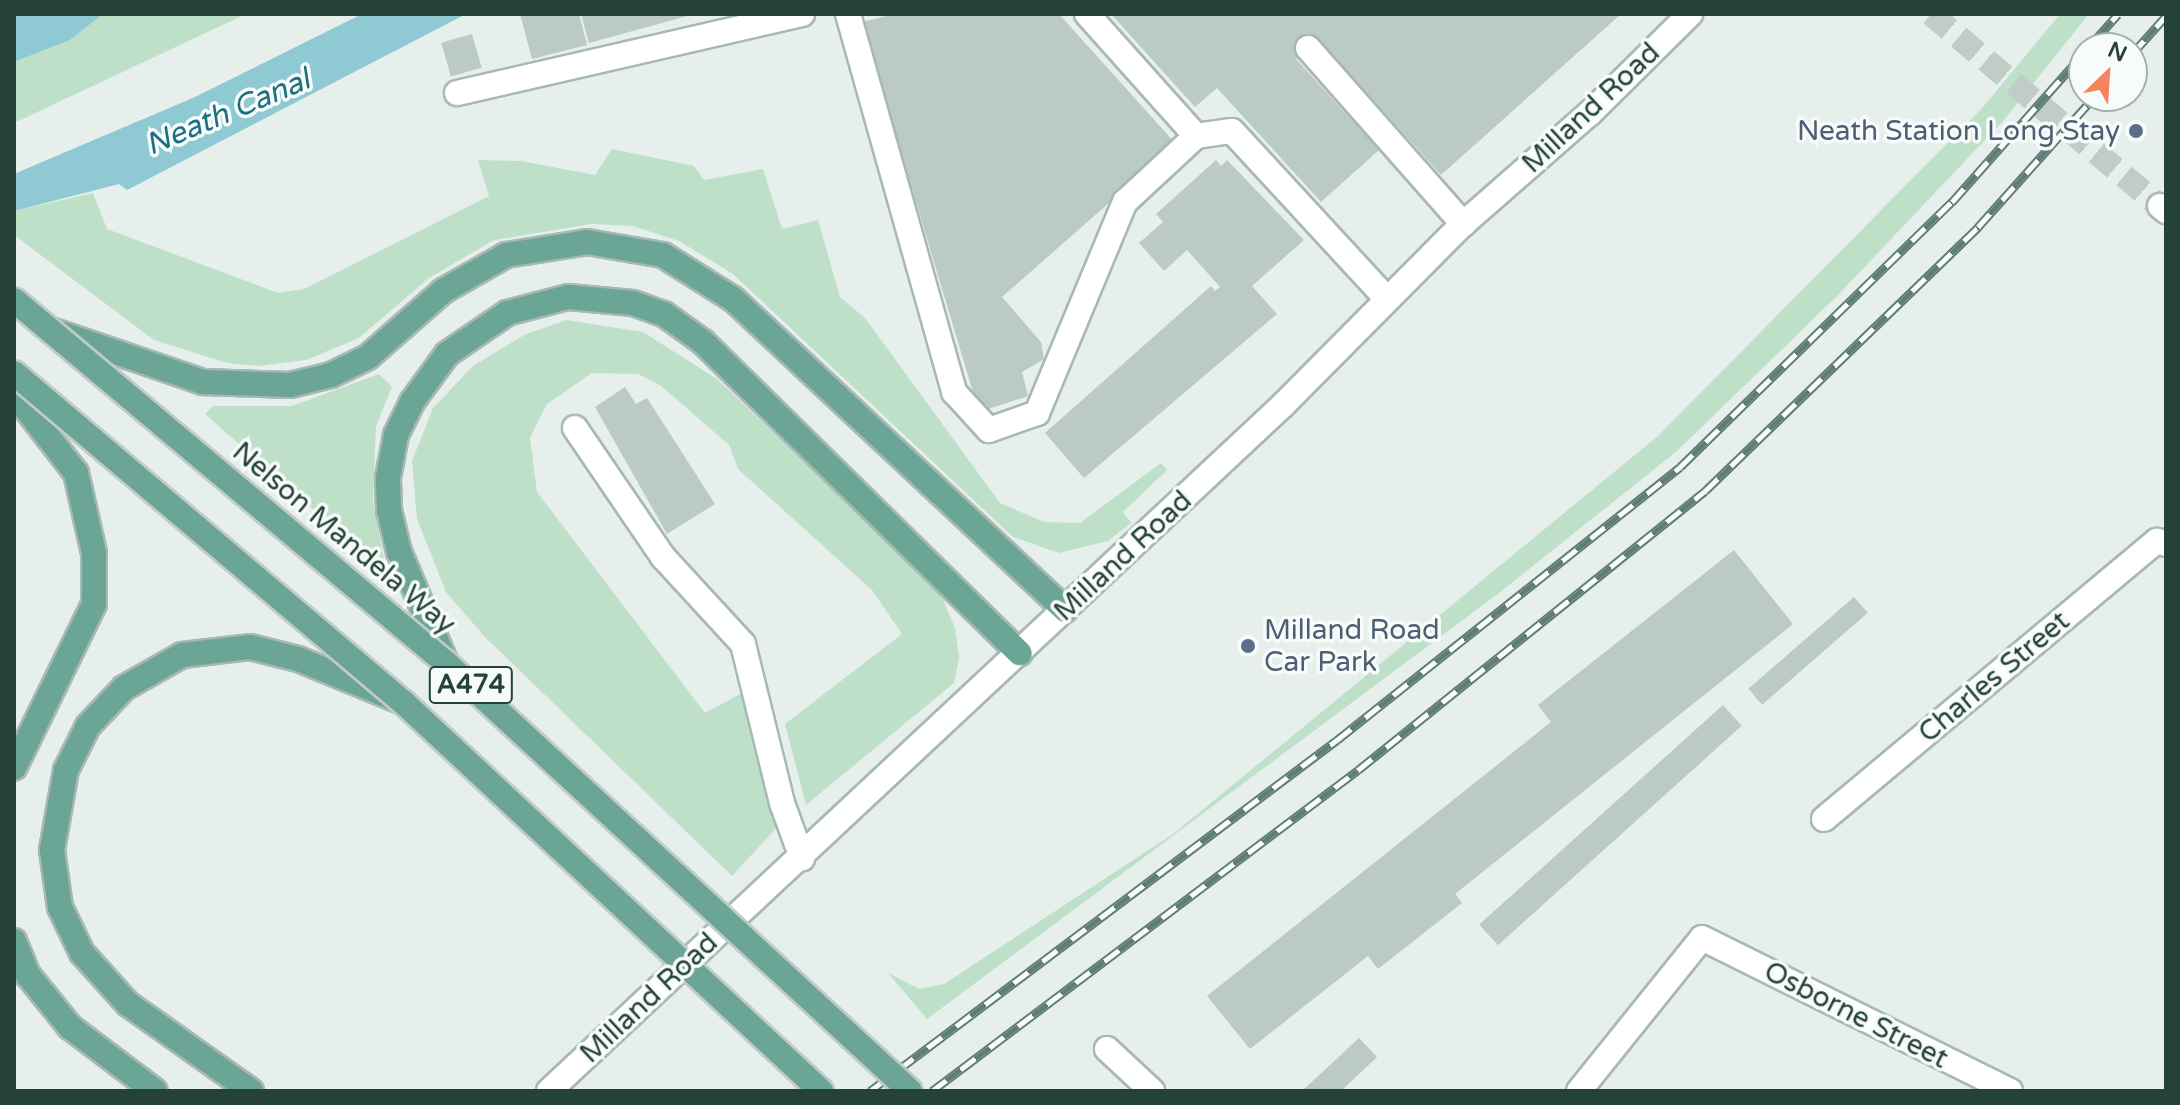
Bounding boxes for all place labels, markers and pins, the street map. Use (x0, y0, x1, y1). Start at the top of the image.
place label: Neath Station Long Stay (1797, 114, 2120, 148)
marker: Neath Station Long Stay (2127, 122, 2145, 140)
place label: Milland Road Car Park (1264, 613, 1440, 679)
marker: Milland Road Car Park (1239, 637, 1257, 655)

